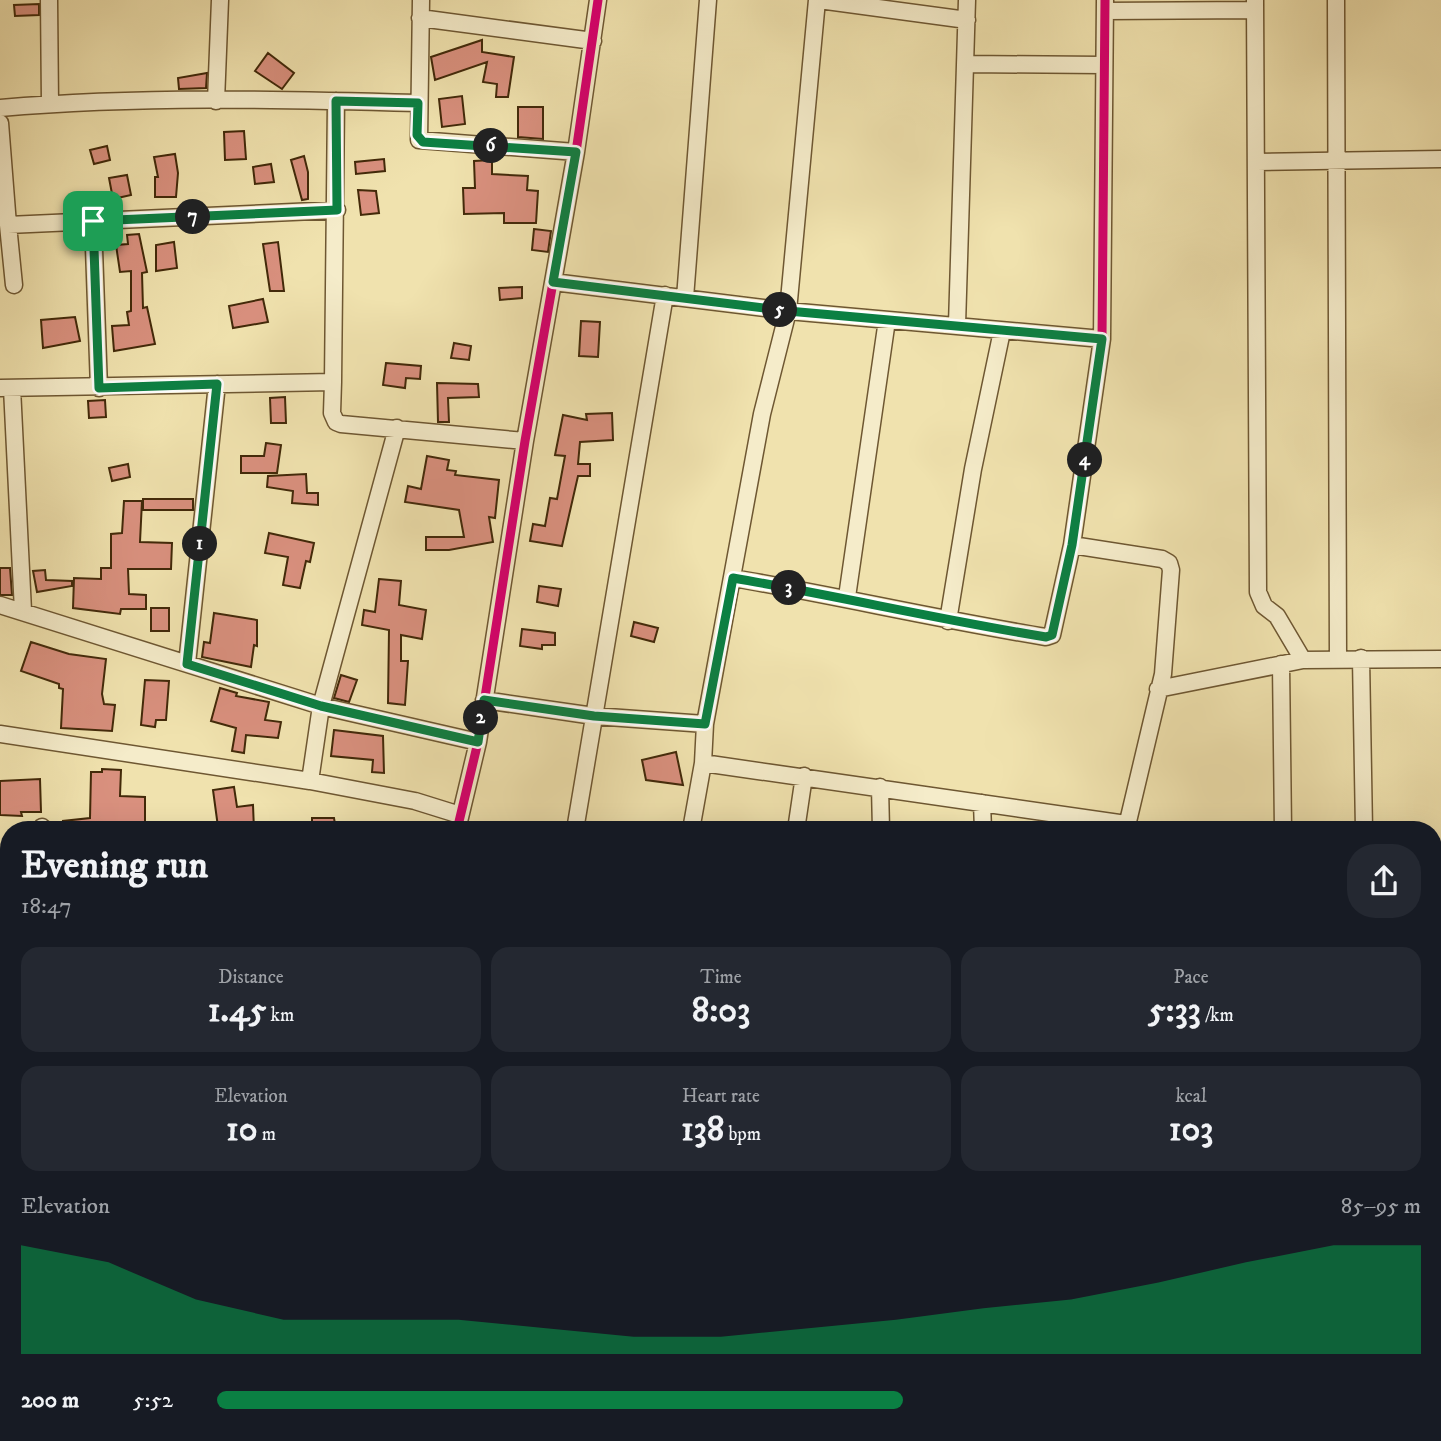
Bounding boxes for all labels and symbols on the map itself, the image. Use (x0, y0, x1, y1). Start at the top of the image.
pin: 6 (474, 128, 508, 164)
pin (63, 191, 123, 251)
pin: 7 (176, 200, 210, 234)
pin: 5 (762, 292, 798, 328)
pin: 4 (1068, 442, 1102, 477)
pin: 1 (182, 526, 218, 562)
pin: 3 (772, 570, 806, 606)
pin: 2 (463, 700, 498, 736)

